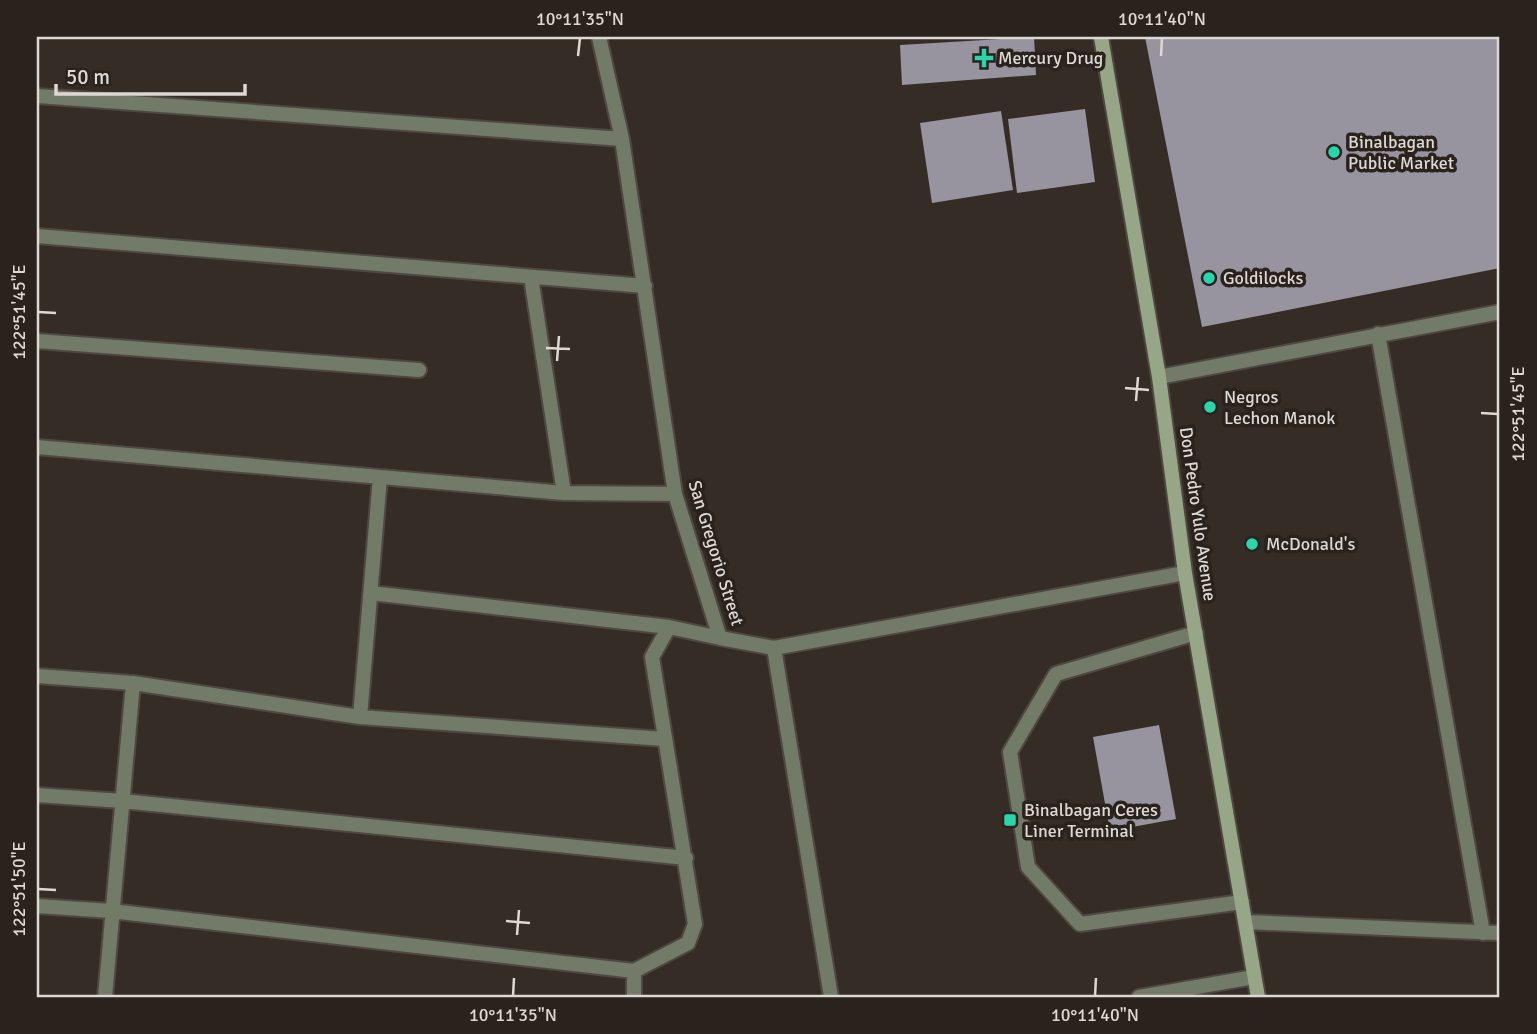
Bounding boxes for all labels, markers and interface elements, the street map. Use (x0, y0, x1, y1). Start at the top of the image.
text: 10°11'35"N (536, 8, 624, 30)
text: 10°11'40"N (1118, 8, 1206, 30)
place label: Mercury Drug (998, 47, 1103, 69)
marker: Mercury Drug (976, 50, 992, 66)
scale bar (56, 52, 245, 96)
text: 50 m (66, 64, 110, 90)
place label: Binalbagan Public Market (1348, 131, 1454, 174)
marker: Binalbagan Public Market (1326, 144, 1342, 160)
text: 122°51'45"E (8, 264, 30, 360)
place label: Goldilocks (1223, 267, 1303, 289)
marker: Goldilocks (1201, 270, 1217, 286)
text: 122°51'45"E (1507, 366, 1529, 462)
place label: Negros Lechon Manok (1224, 386, 1335, 429)
marker: Negros Lechon Manok (1202, 399, 1218, 415)
street label: Don Pedro Yulo Avenue (1175, 426, 1221, 602)
street label: San Gregorio Street (683, 478, 749, 628)
place label: McDonald's (1266, 533, 1355, 555)
marker: McDonald's (1244, 536, 1260, 552)
place label: Binalbagan Ceres Liner Terminal (1024, 799, 1158, 842)
marker: Binalbagan Ceres Liner Terminal (1002, 812, 1018, 828)
text: 122°51'50"E (8, 841, 30, 937)
text: 10°11'35"N (469, 1004, 557, 1026)
text: 10°11'40"N (1051, 1004, 1139, 1026)

